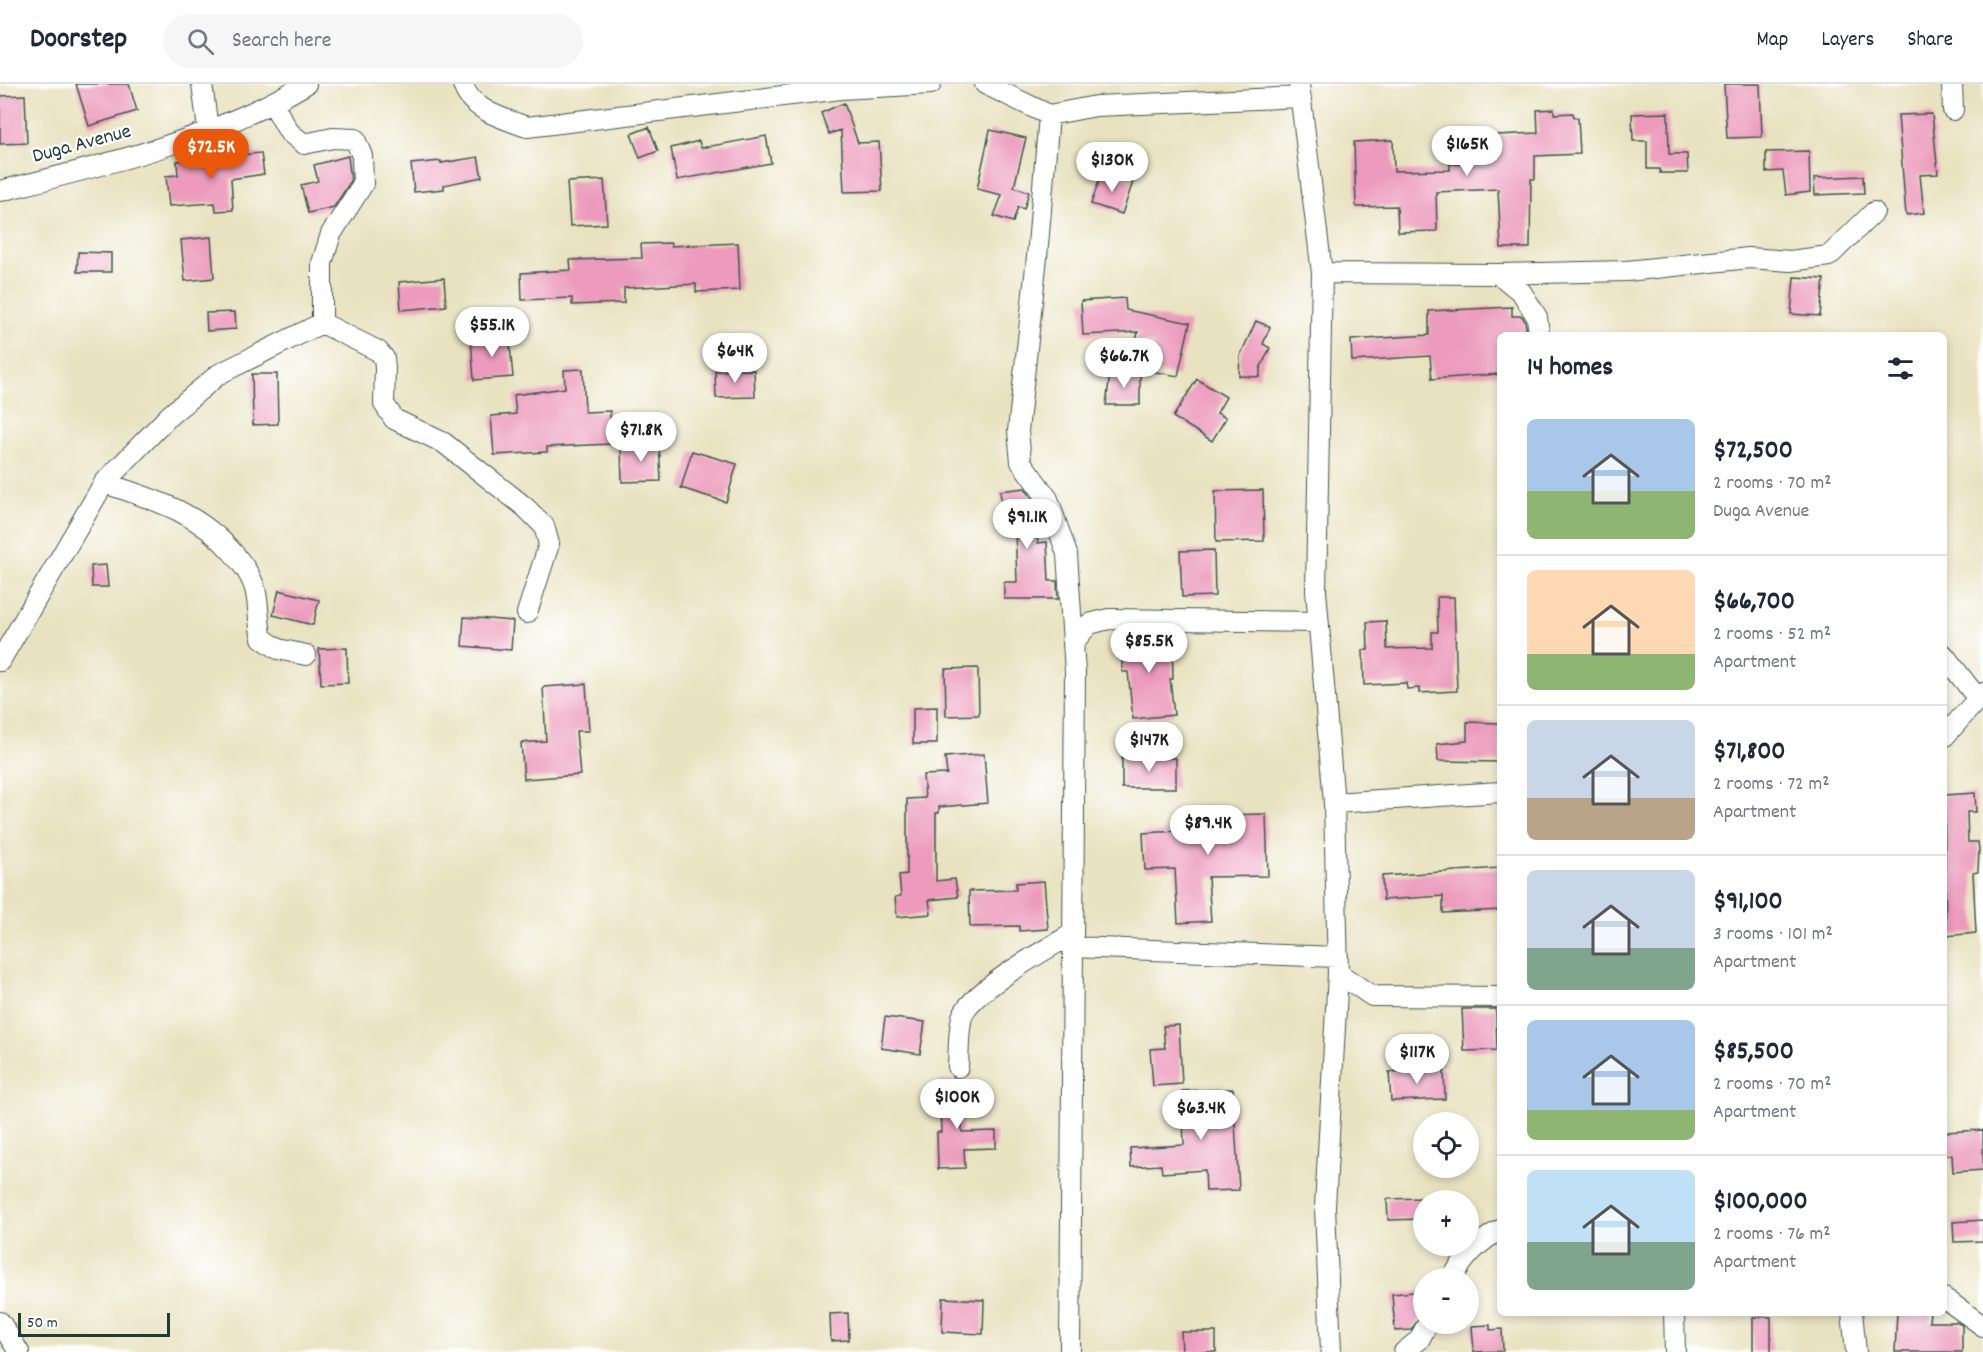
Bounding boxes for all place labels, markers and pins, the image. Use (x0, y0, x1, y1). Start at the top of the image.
pin: $165K (1425, 126, 1509, 177)
pin: $72.5K (162, 129, 260, 180)
pin: $130K (1070, 142, 1154, 193)
pin: $55.1K (443, 307, 541, 358)
pin: $64K (699, 333, 771, 384)
pin: $66.7K (1075, 338, 1173, 389)
pin: $71.8K (592, 412, 690, 463)
pin: $91.1K (978, 499, 1076, 550)
pin: $85.5K (1100, 623, 1198, 674)
pin: $147K (1107, 722, 1191, 773)
pin: $89.4K (1159, 805, 1257, 856)
pin: $117K (1375, 1034, 1459, 1085)
pin: $100K (915, 1079, 999, 1130)
pin: $63.4K (1152, 1090, 1250, 1141)

